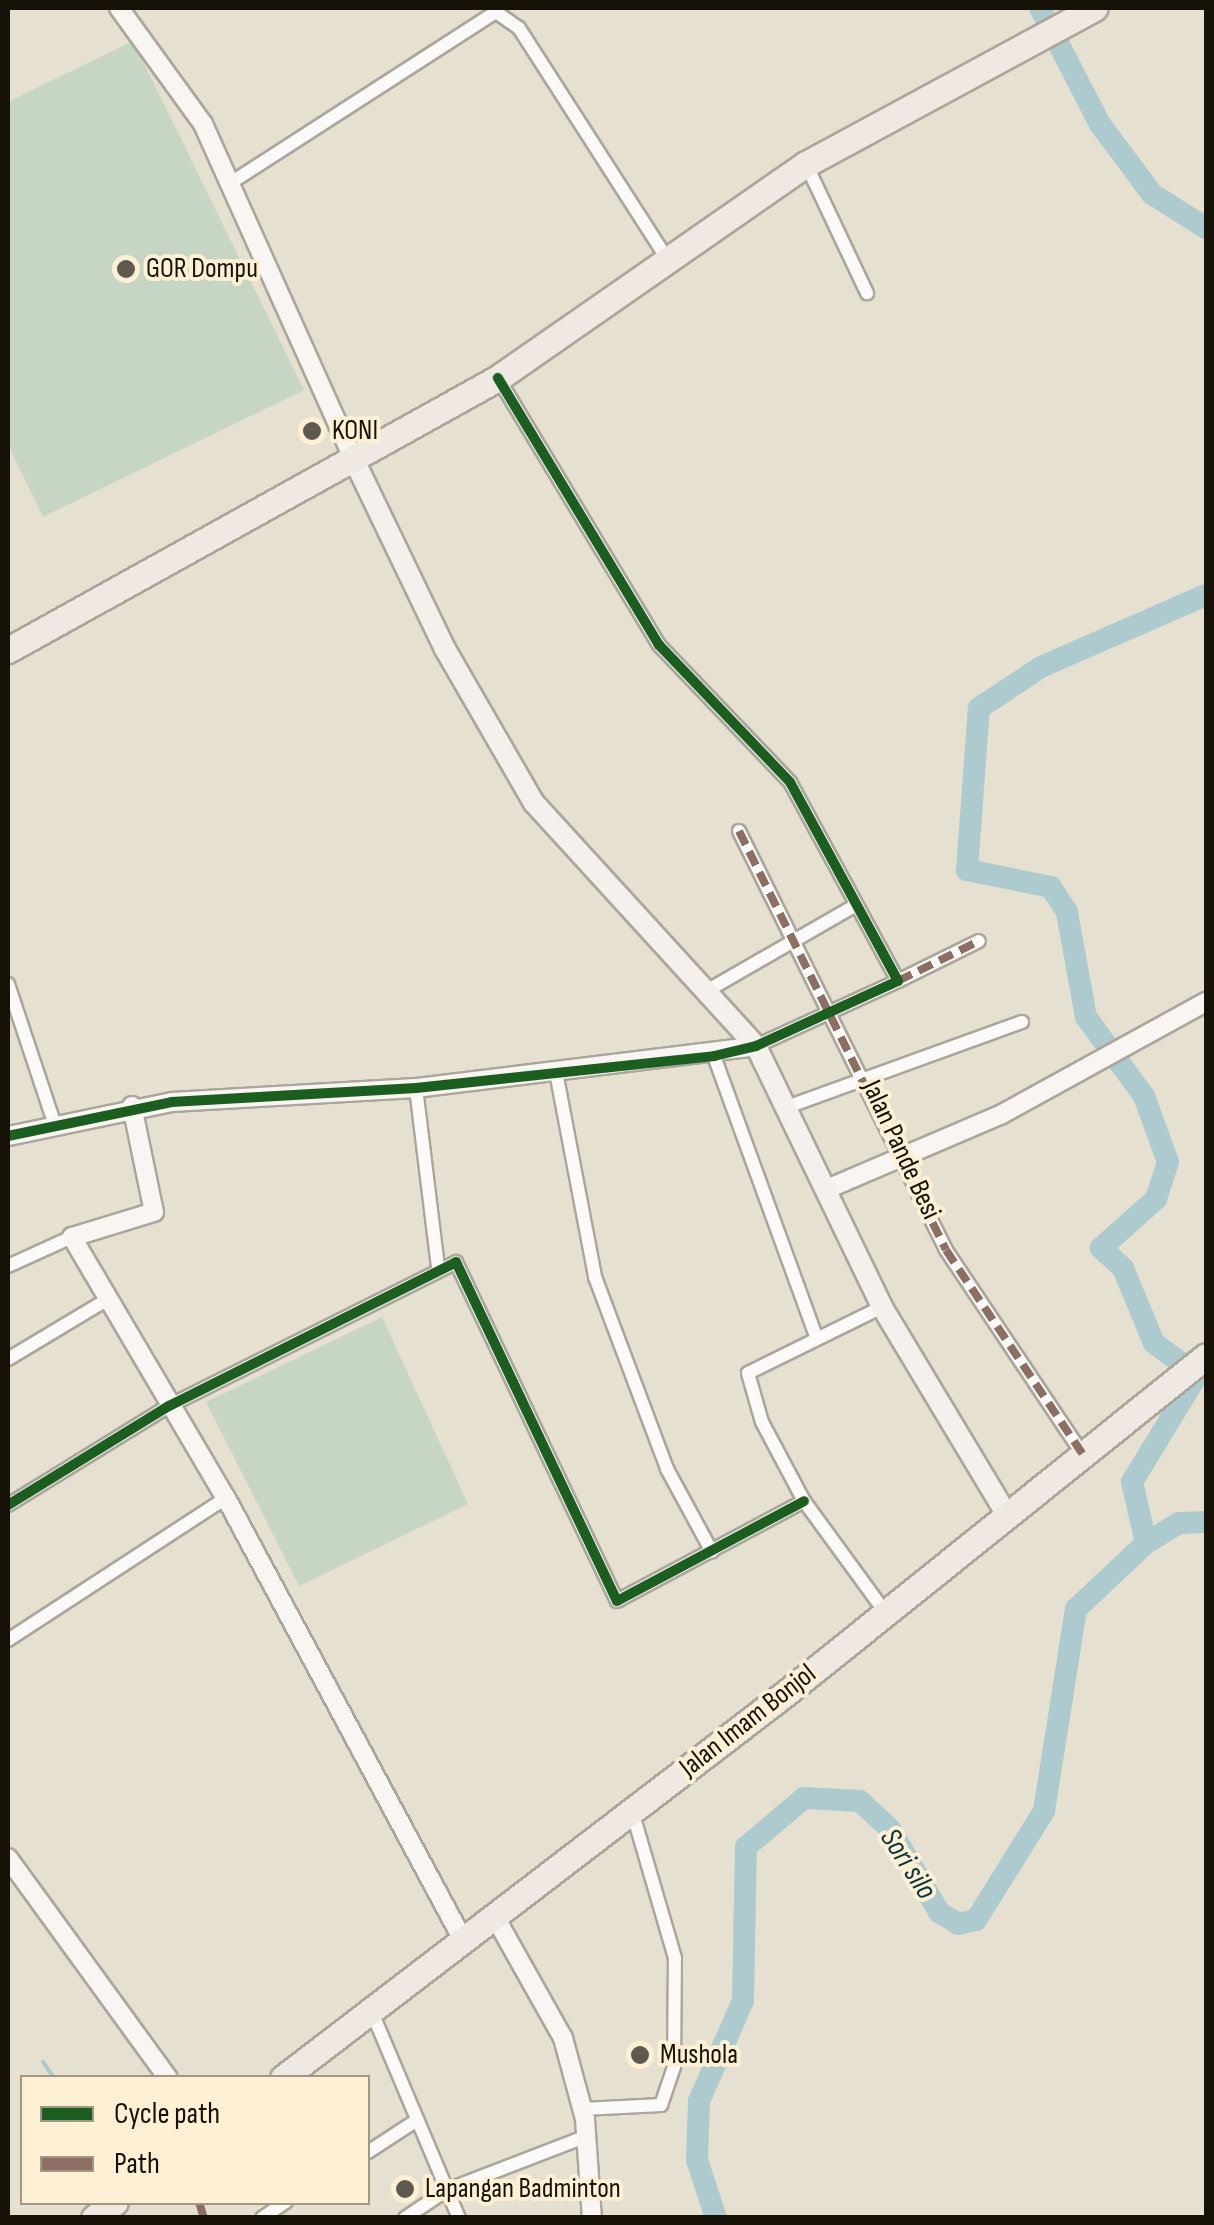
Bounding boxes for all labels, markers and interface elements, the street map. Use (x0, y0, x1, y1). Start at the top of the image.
place label: GOR Dompu (146, 252, 258, 286)
marker: GOR Dompu (115, 258, 137, 280)
place label: KONI (332, 414, 378, 448)
marker: KONI (301, 420, 323, 442)
street label: Jalan Pande Besi (854, 1075, 948, 1225)
street label: Jalan Imam Bonjol (673, 1657, 823, 1785)
water label: Sori silo (872, 1822, 944, 1906)
place label: Mushola (660, 2038, 738, 2072)
marker: Mushola (629, 2044, 651, 2066)
legend (20, 2075, 370, 2205)
text: Cycle path (114, 2096, 220, 2132)
text: Path (114, 2146, 160, 2182)
place label: Lapangan Badminton (425, 2172, 621, 2206)
marker: Lapangan Badminton (394, 2178, 416, 2200)

